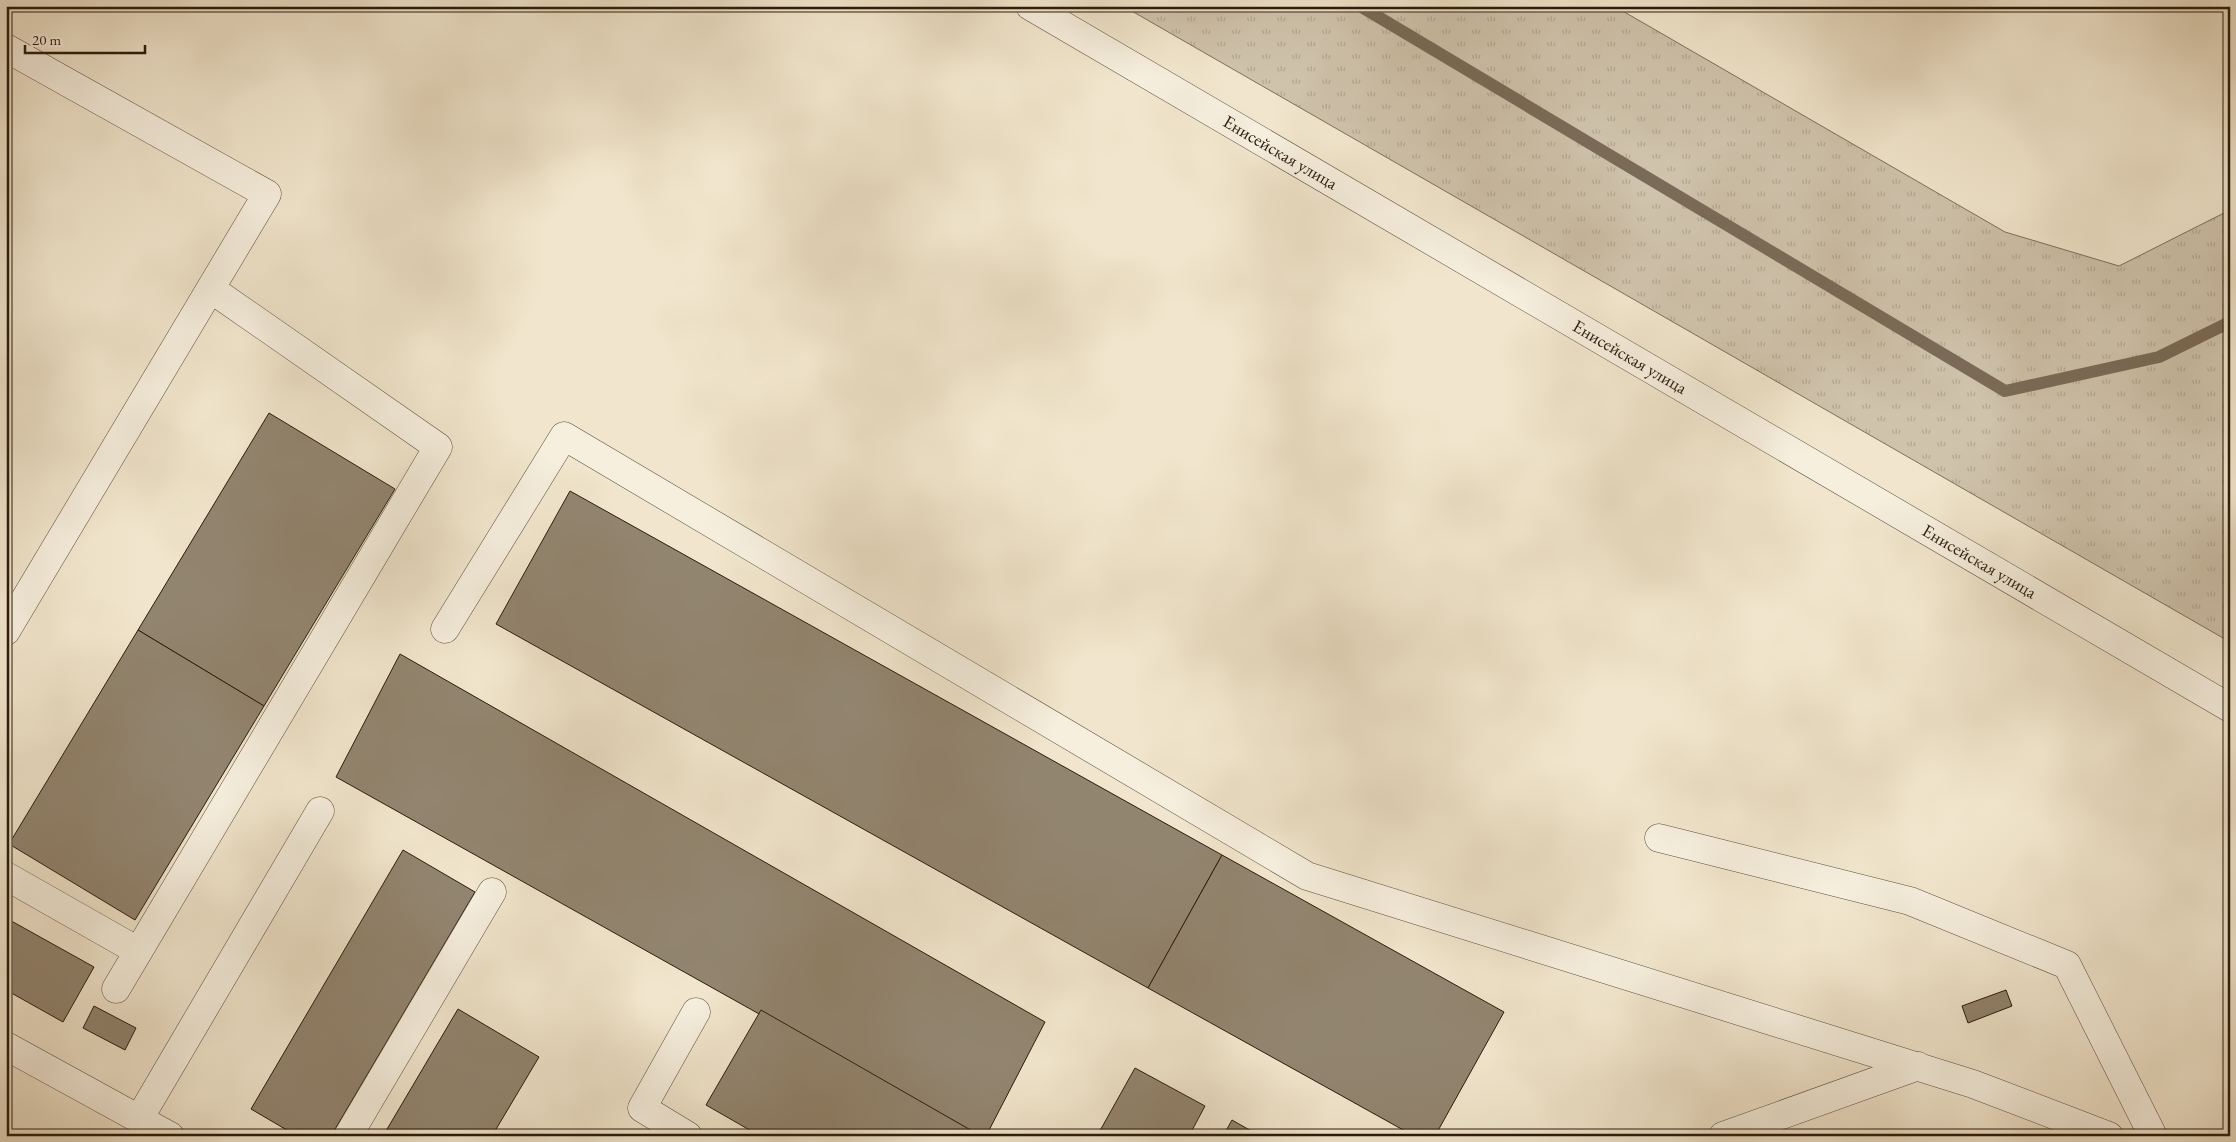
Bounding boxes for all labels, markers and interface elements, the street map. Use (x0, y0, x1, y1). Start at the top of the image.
scale bar (25, 22, 145, 54)
text: 20 m (32, 30, 61, 49)
street label: Енисейская улица (1219, 110, 1343, 195)
street label: Енисейская улица (1569, 314, 1692, 399)
street label: Енисейская улица (1918, 519, 2042, 604)

